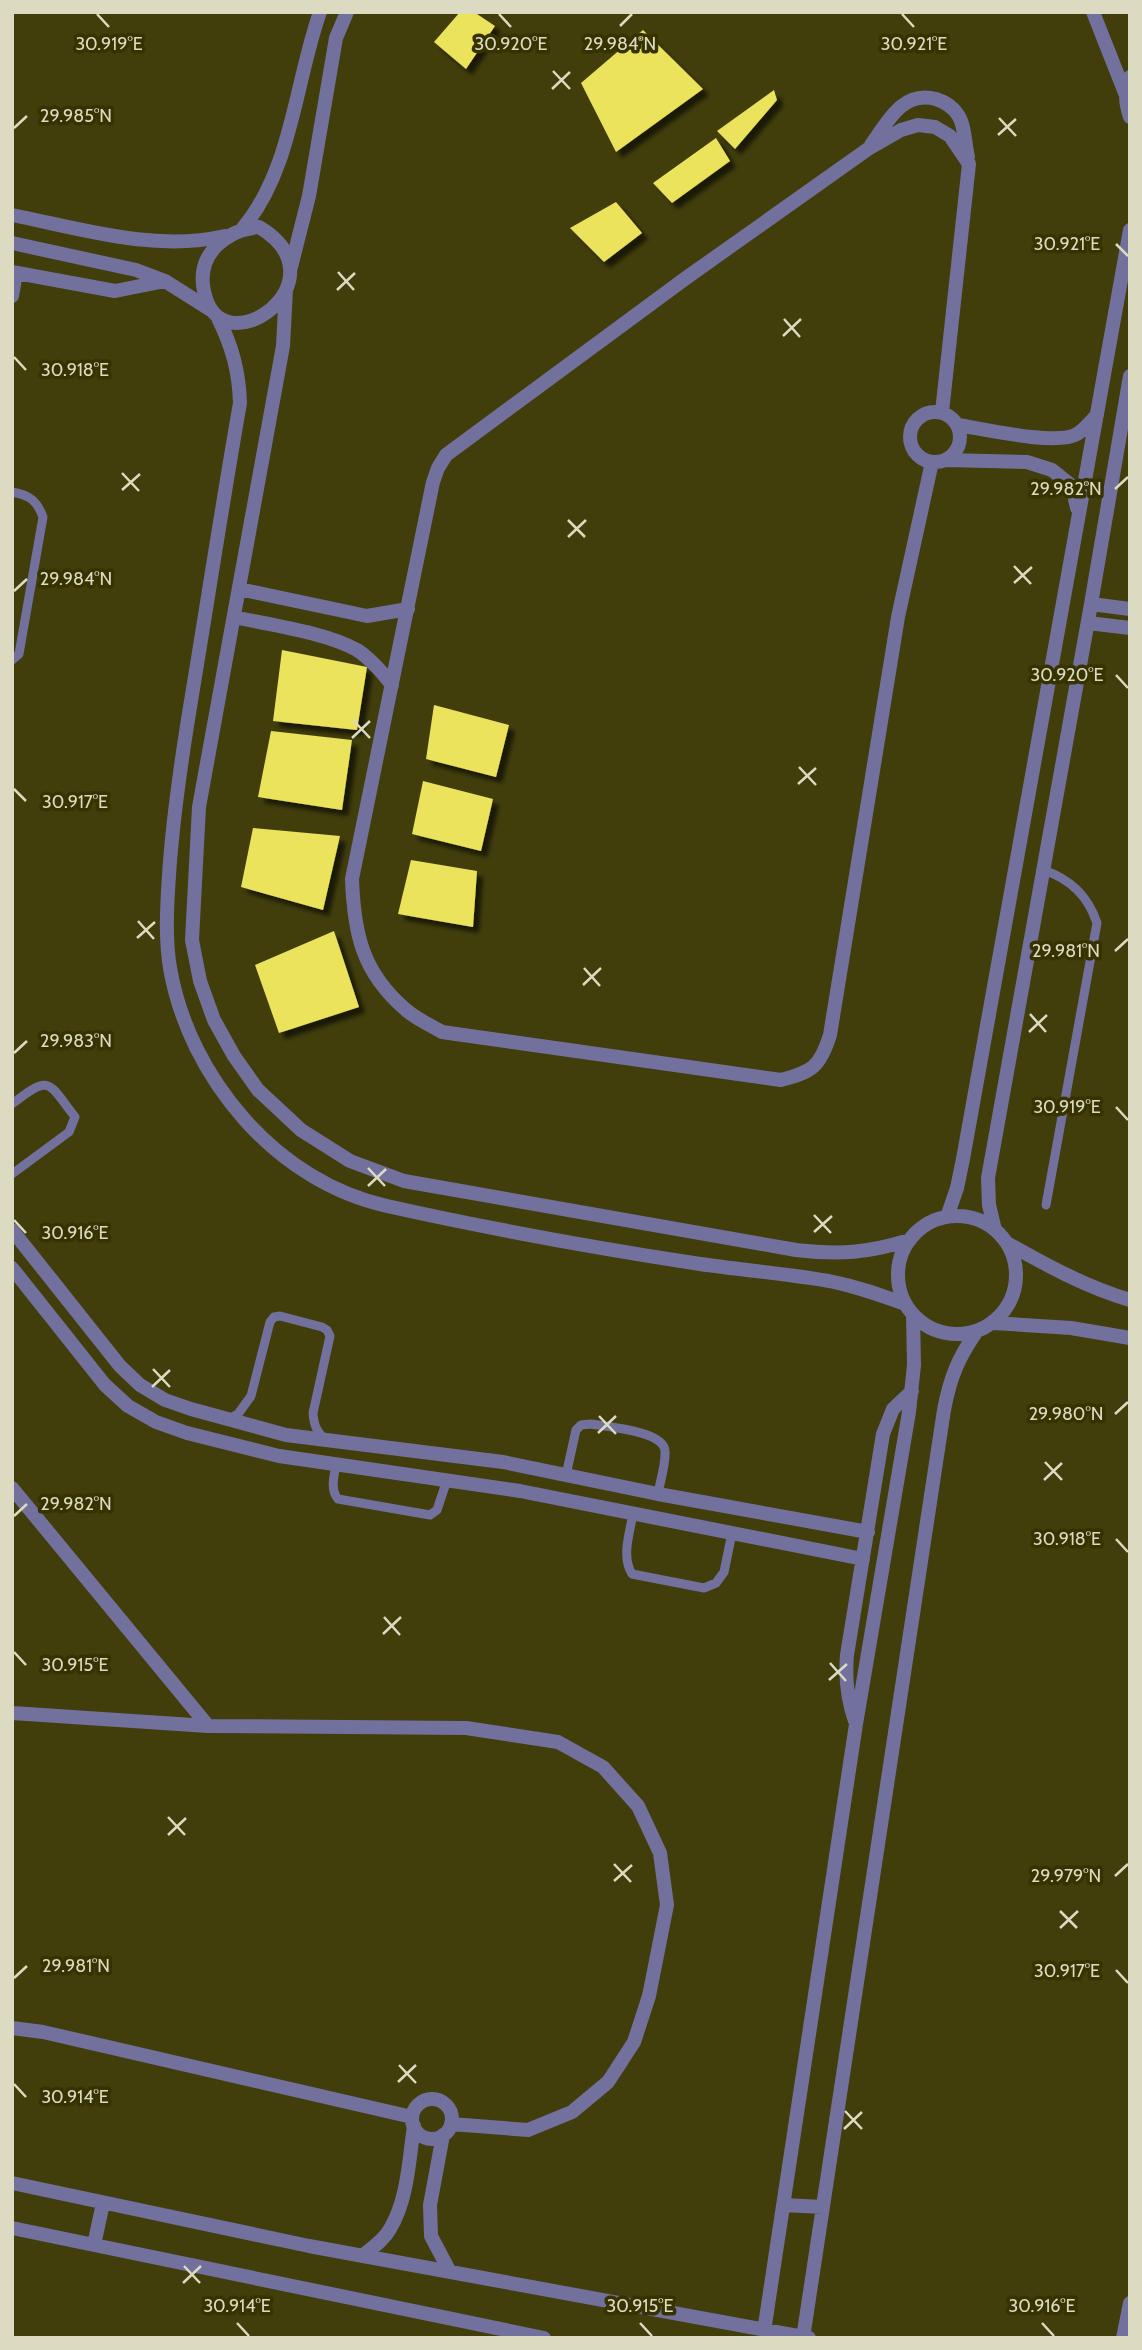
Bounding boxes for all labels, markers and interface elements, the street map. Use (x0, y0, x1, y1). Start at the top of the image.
text: 30.919°E (75, 33, 143, 55)
text: 30.920°E (474, 33, 548, 55)
text: 29.984°N (584, 33, 656, 55)
text: 30.921°E (881, 33, 947, 55)
text: 29.985°N (40, 105, 112, 127)
text: 30.921°E (1034, 233, 1100, 255)
text: 30.918°E (41, 359, 109, 381)
text: 29.982°N (1030, 478, 1102, 500)
text: 29.984°N (40, 568, 112, 590)
text: 30.920°E (1030, 664, 1104, 686)
text: 30.917°E (42, 791, 108, 813)
text: 29.981°N (1032, 940, 1100, 962)
text: 29.983°N (40, 1030, 112, 1052)
text: 30.919°E (1033, 1096, 1101, 1118)
text: 30.916°E (41, 1222, 109, 1244)
text: 29.980°N (1029, 1403, 1103, 1425)
text: 29.982°N (40, 1493, 112, 1515)
text: 30.918°E (1033, 1528, 1101, 1550)
text: 30.915°E (42, 1654, 108, 1676)
text: 29.979°N (1031, 1865, 1101, 1887)
text: 29.981°N (42, 1955, 110, 1977)
text: 30.917°E (1034, 1960, 1100, 1982)
text: 30.914°E (41, 2086, 109, 2108)
text: 30.914°E (203, 2295, 271, 2317)
text: 30.915°E (607, 2295, 673, 2317)
text: 30.916°E (1008, 2295, 1076, 2317)

